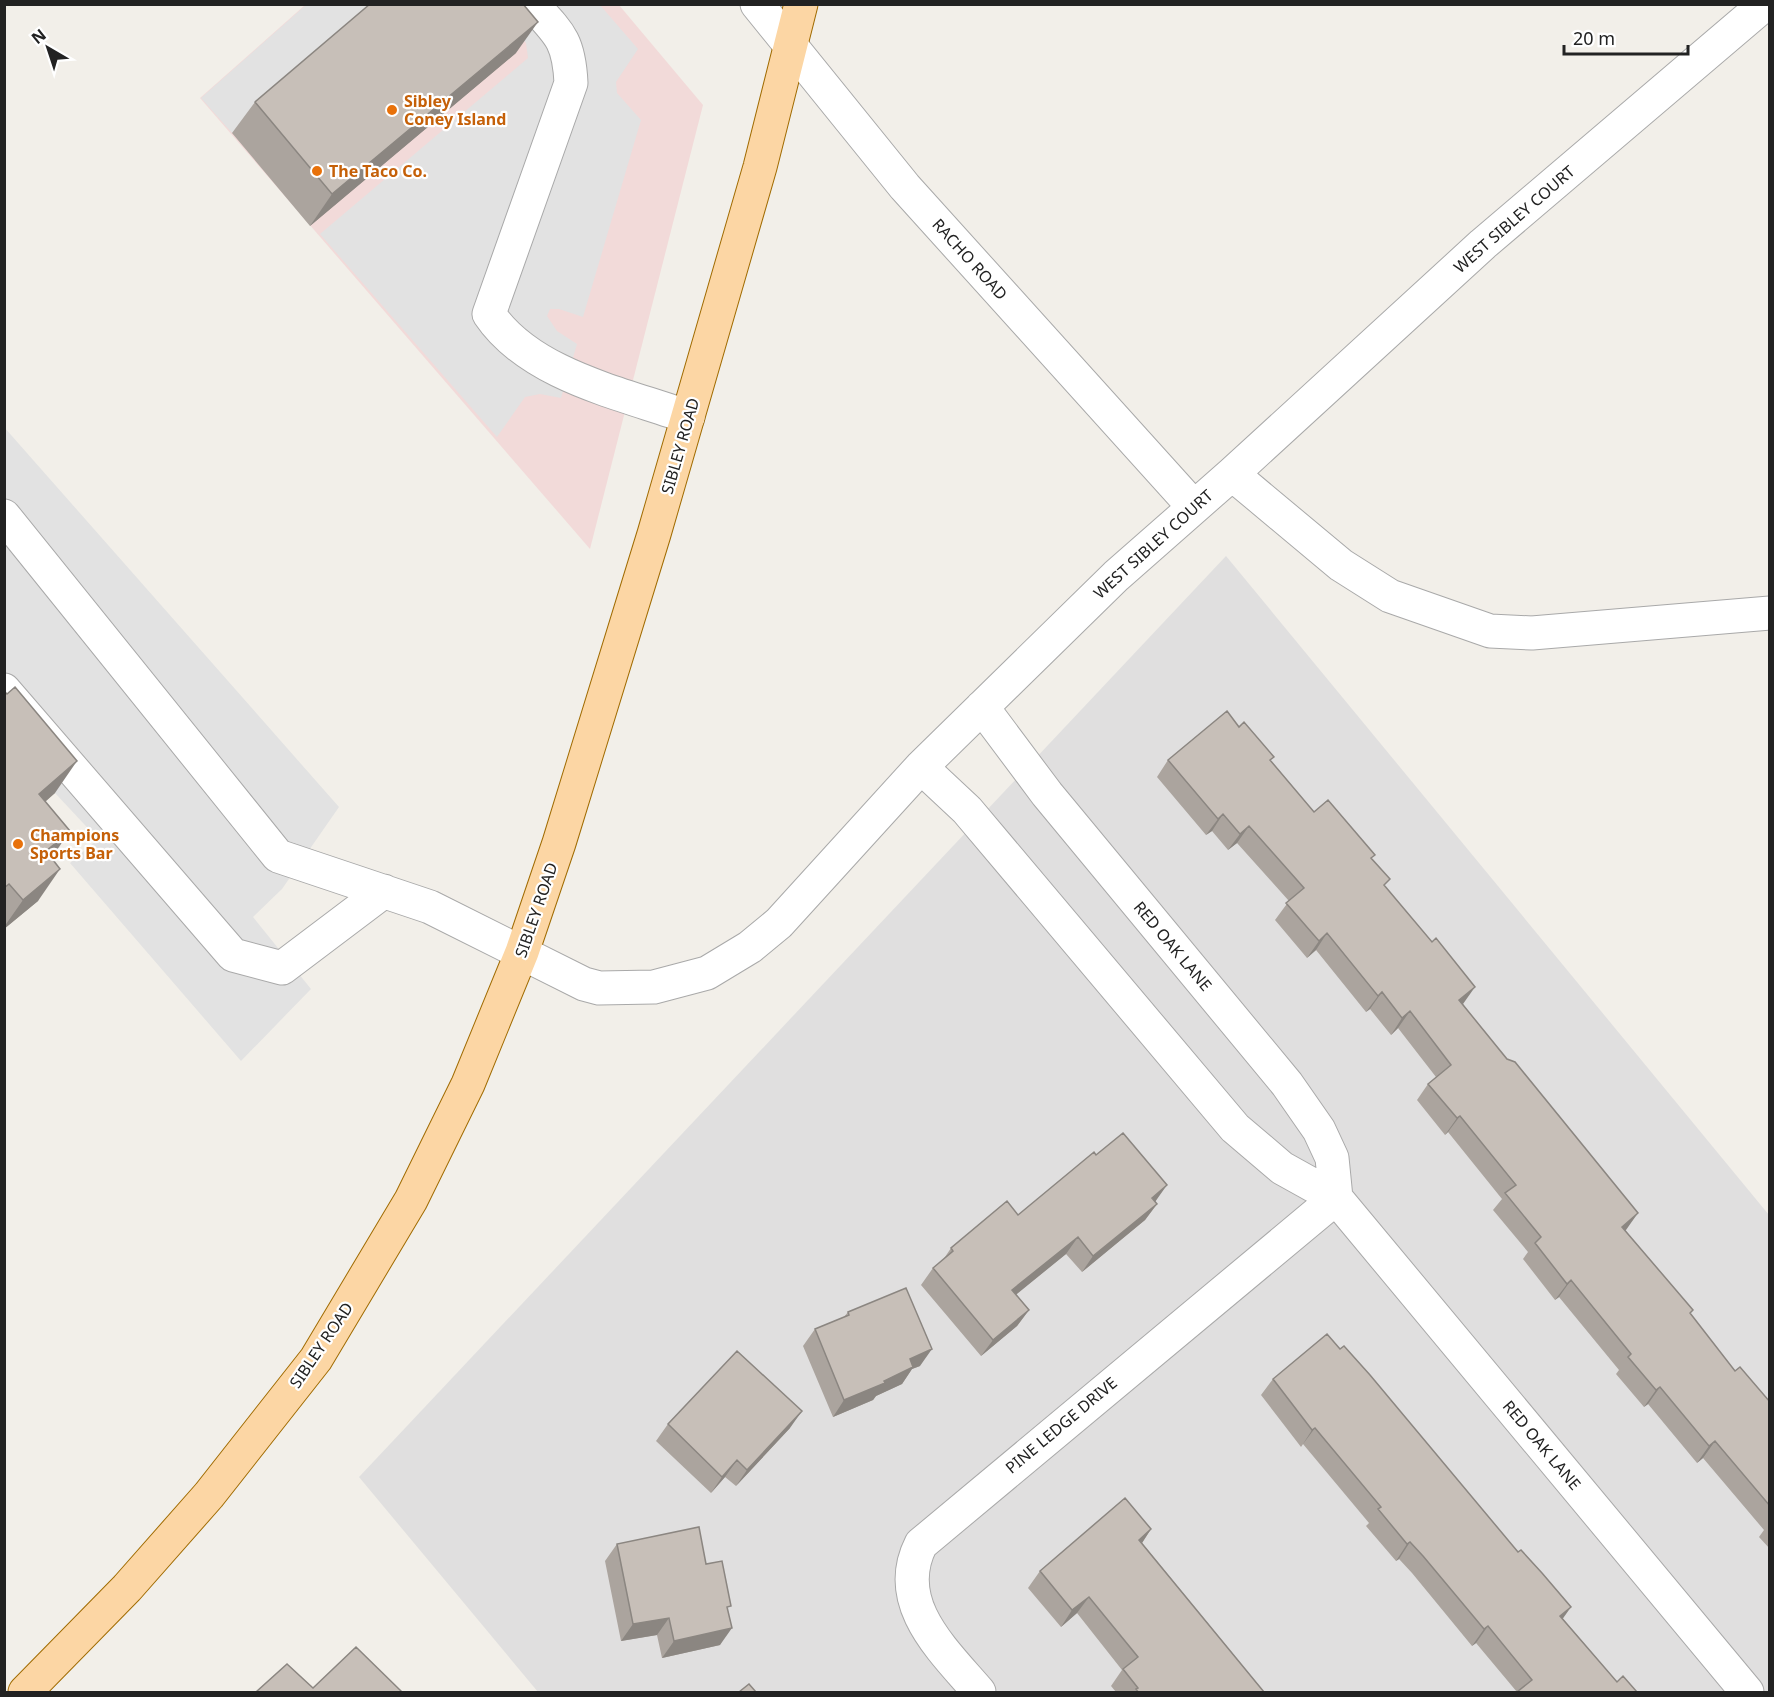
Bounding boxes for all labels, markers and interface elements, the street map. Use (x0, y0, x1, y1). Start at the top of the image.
north arrow (18, 18, 78, 78)
scale bar (1564, 18, 1688, 56)
text: N (27, 24, 51, 49)
text: 20 m (1573, 26, 1615, 50)
place label: Sibley Coney Island (404, 90, 506, 130)
marker: Sibley Coney Island (385, 103, 399, 117)
place label: The Taco Co. (329, 160, 427, 182)
street label: WEST SIBLEY COURT (1449, 160, 1579, 278)
marker: The Taco Co. (310, 164, 324, 178)
street label: RACHO ROAD (928, 214, 1012, 304)
street label: SIBLEY ROAD (656, 395, 704, 497)
street label: WEST SIBLEY COURT (1089, 484, 1217, 604)
place label: Champions Sports Bar (30, 824, 119, 864)
marker: Champions Sports Bar (11, 837, 25, 851)
street label: SIBLEY ROAD (509, 860, 563, 960)
street label: RED OAK LANE (1129, 896, 1217, 996)
street label: SIBLEY ROAD (284, 1298, 358, 1392)
street label: PINE LEDGE DRIVE (1000, 1372, 1122, 1478)
street label: RED OAK LANE (1498, 1395, 1586, 1495)

